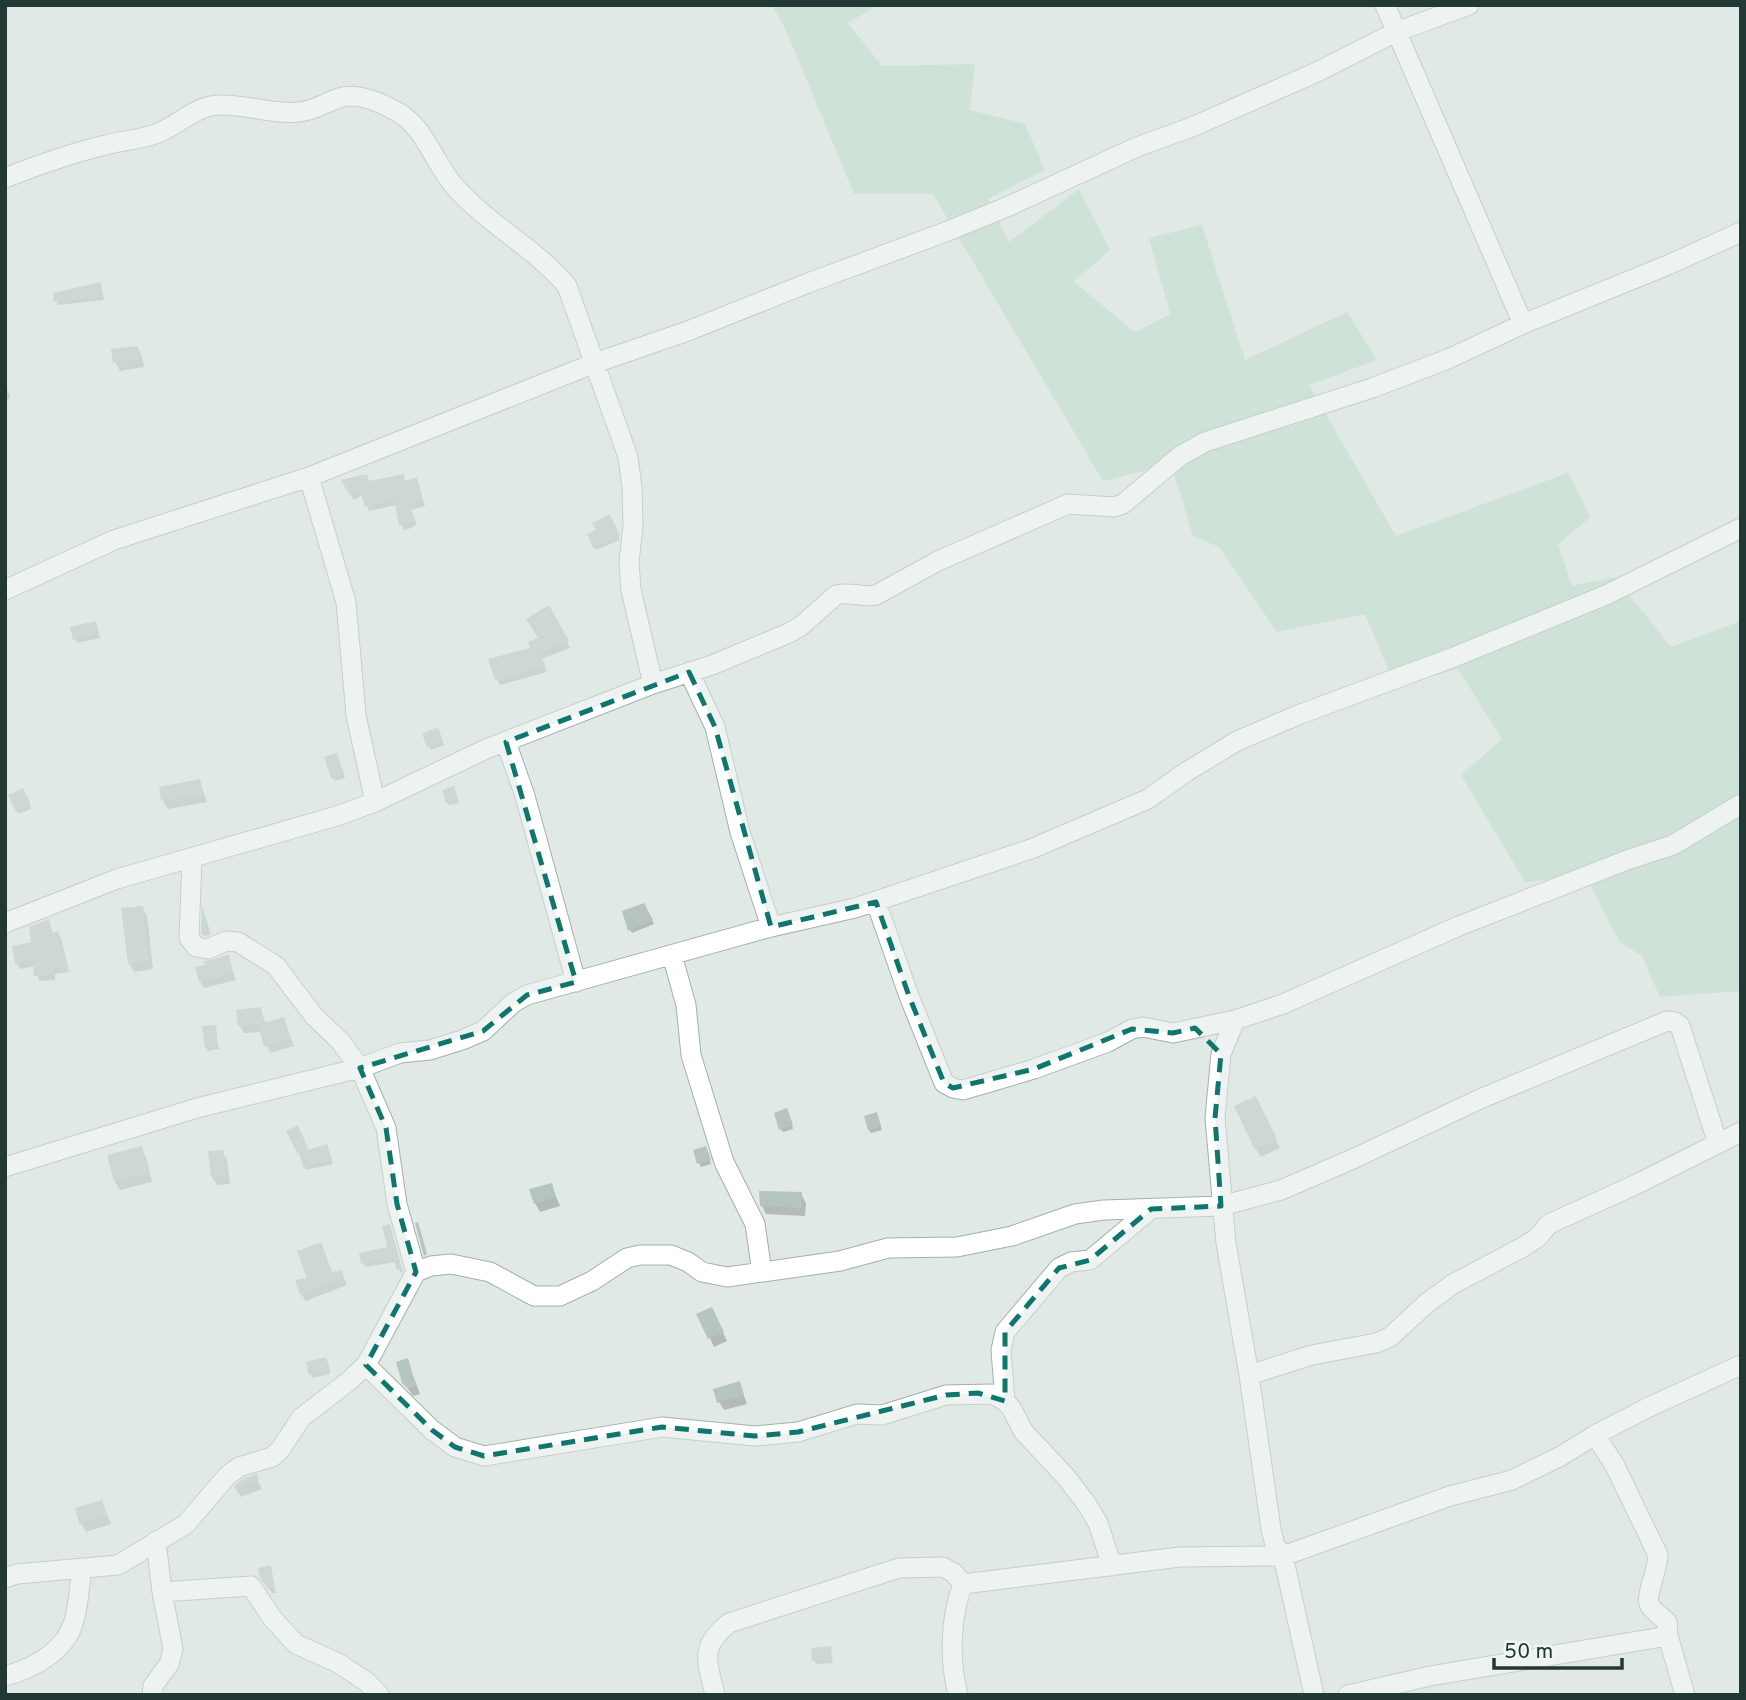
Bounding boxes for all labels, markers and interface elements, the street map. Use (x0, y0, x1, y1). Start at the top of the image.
scale bar (1494, 1626, 1622, 1670)
text: 50 m (1504, 1639, 1553, 1666)

